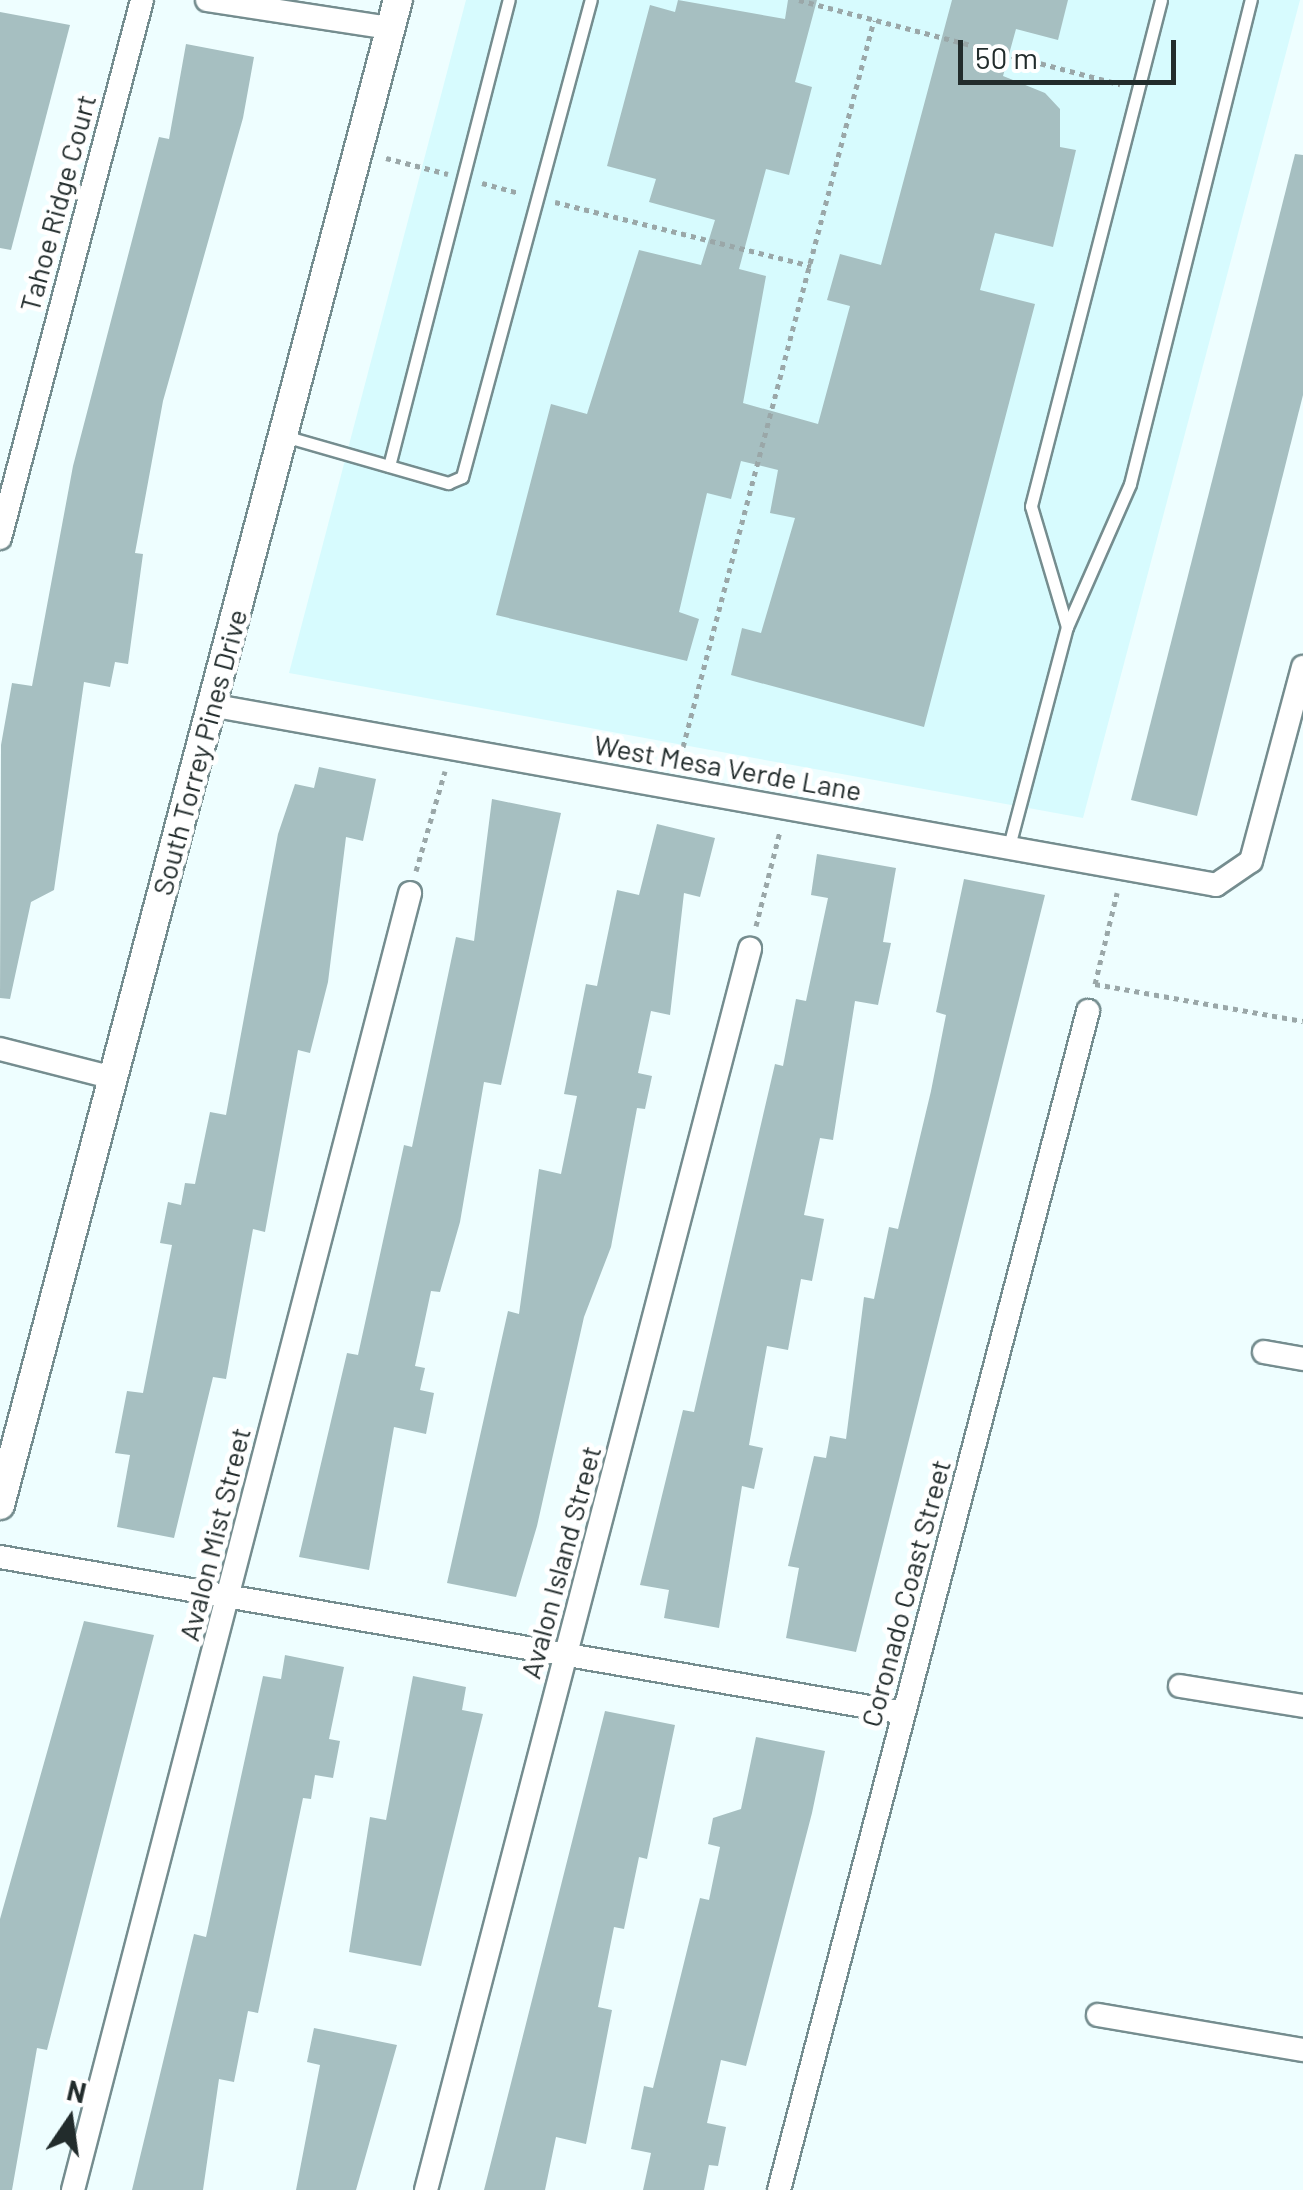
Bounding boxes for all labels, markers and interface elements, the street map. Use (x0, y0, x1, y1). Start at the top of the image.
scale bar (963, 20, 1180, 82)
text: 50 m (975, 39, 1038, 75)
street label: Tahoe Ridge Court (12, 91, 102, 315)
street label: South Torrey Pines Drive (145, 605, 253, 899)
street label: West Mesa Verde Lane (592, 727, 864, 807)
street label: Avalon Mist Street (171, 1424, 257, 1644)
street label: Avalon Island Street (513, 1442, 607, 1682)
street label: Coronado Coast Street (853, 1456, 957, 1730)
north arrow (20, 2070, 120, 2170)
text: N (64, 2072, 90, 2109)

